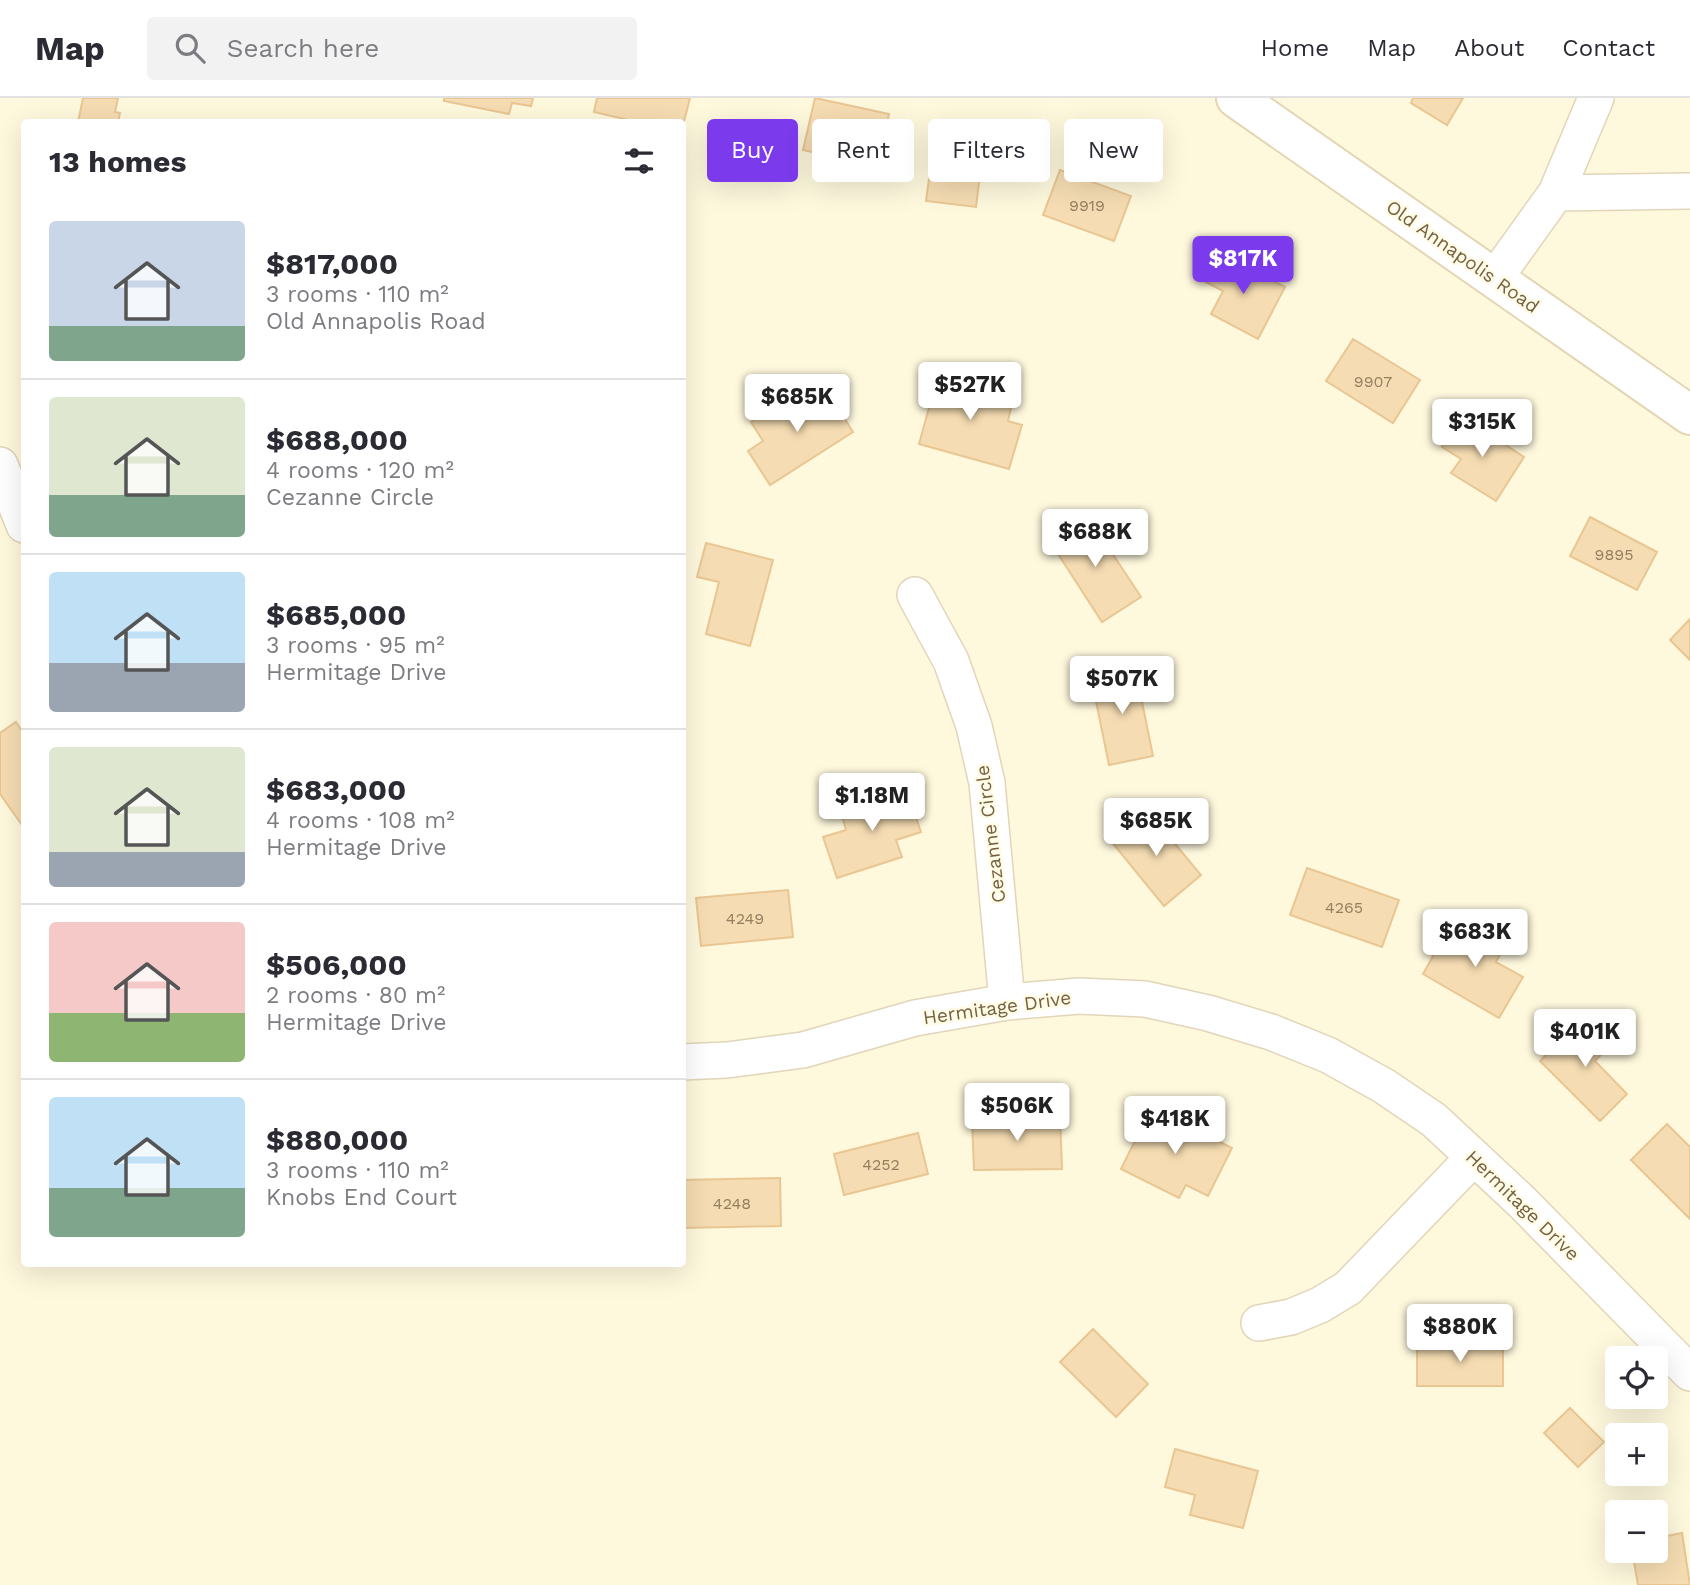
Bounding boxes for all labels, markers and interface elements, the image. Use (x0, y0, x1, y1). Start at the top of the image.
search box (147, 17, 637, 80)
text: Map (35, 29, 105, 68)
icon: search (171, 29, 209, 67)
text: Search here (227, 33, 379, 63)
text: Home (1261, 34, 1329, 62)
text: Map (1367, 34, 1416, 62)
text: About (1454, 34, 1524, 62)
text: Contact (1562, 34, 1655, 62)
chip: Buy (707, 119, 798, 182)
chip: Rent (812, 119, 914, 182)
chip: Filters (928, 119, 1050, 182)
chip: New (1064, 119, 1163, 182)
icon: filters (620, 142, 658, 180)
text: 13 homes (49, 144, 186, 179)
street label: Old Annapolis Road (1382, 195, 1544, 318)
house number: 9919 (1069, 196, 1105, 215)
pin: $817K (1194, 236, 1292, 296)
text: $817K (1209, 245, 1278, 272)
text: $817,000 (266, 246, 398, 281)
icon: home (105, 249, 189, 333)
text: 3 rooms · 110 m² (266, 281, 449, 308)
text: Old Annapolis Road (266, 308, 486, 335)
pin: $527K (921, 362, 1019, 422)
text: $527K (934, 371, 1006, 398)
house number: 9907 (1354, 372, 1392, 391)
pin: $685K (748, 374, 846, 434)
text: $685K (761, 383, 833, 410)
pin: $315K (1433, 400, 1531, 459)
text: $315K (1448, 408, 1516, 435)
text: $688,000 (266, 422, 408, 457)
icon: home (105, 425, 189, 509)
text: 4 rooms · 120 m² (266, 457, 454, 484)
text: Cezanne Circle (266, 484, 434, 511)
pin: $688K (1046, 510, 1144, 569)
text: $688K (1058, 518, 1132, 545)
house number: 9895 (1595, 545, 1633, 564)
text: $685,000 (266, 597, 406, 632)
icon: home (105, 600, 189, 684)
text: 3 rooms · 95 m² (266, 632, 445, 659)
pin: $507K (1073, 656, 1171, 716)
text: Hermitage Drive (266, 659, 447, 686)
text: $507K (1086, 665, 1158, 692)
street label: Cezanne Circle (971, 764, 1010, 904)
text: $683,000 (266, 772, 406, 807)
pin: $1.18M (815, 774, 929, 833)
icon: home (105, 775, 189, 859)
text: $1.18M (835, 782, 909, 809)
pin: $685K (1107, 798, 1205, 858)
text: 4 rooms · 108 m² (266, 807, 455, 834)
text: $685K (1120, 807, 1192, 834)
text: Hermitage Drive (266, 834, 447, 861)
house number: 4265 (1325, 898, 1363, 917)
house number: 4249 (726, 909, 764, 928)
pin: $683K (1426, 910, 1524, 969)
text: $683K (1439, 918, 1511, 945)
text: $506,000 (266, 947, 407, 982)
icon: home (105, 950, 189, 1034)
text: 2 rooms · 80 m² (266, 982, 445, 1009)
street label: Hermitage Drive (922, 986, 1073, 1029)
text: Hermitage Drive (266, 1009, 447, 1036)
pin: $401K (1536, 1010, 1634, 1069)
text: $401K (1550, 1018, 1620, 1045)
pin: $506K (968, 1084, 1066, 1143)
text: $506K (980, 1092, 1054, 1119)
pin: $418K (1126, 1096, 1224, 1156)
text: $418K (1140, 1105, 1210, 1132)
text: $880,000 (266, 1122, 408, 1157)
icon: home (105, 1125, 189, 1209)
street label: Hermitage Drive (1461, 1145, 1584, 1265)
house number: 4252 (862, 1155, 900, 1174)
text: 3 rooms · 110 m² (266, 1157, 449, 1184)
text: Knobs End Court (266, 1184, 457, 1211)
house number: 4248 (713, 1194, 751, 1213)
pin: $880K (1411, 1304, 1509, 1364)
text: $880K (1423, 1313, 1497, 1340)
map controls (1605, 1346, 1668, 1563)
button: locate (1605, 1346, 1668, 1409)
button: + (1605, 1423, 1668, 1486)
button: − (1605, 1500, 1668, 1563)

